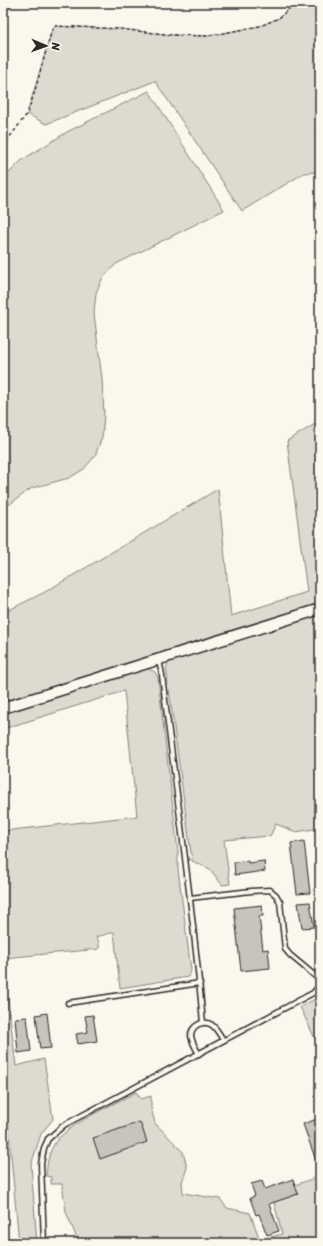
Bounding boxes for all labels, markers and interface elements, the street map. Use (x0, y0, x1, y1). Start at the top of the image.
north arrow (26, 26, 66, 66)
text: N (46, 41, 65, 51)

